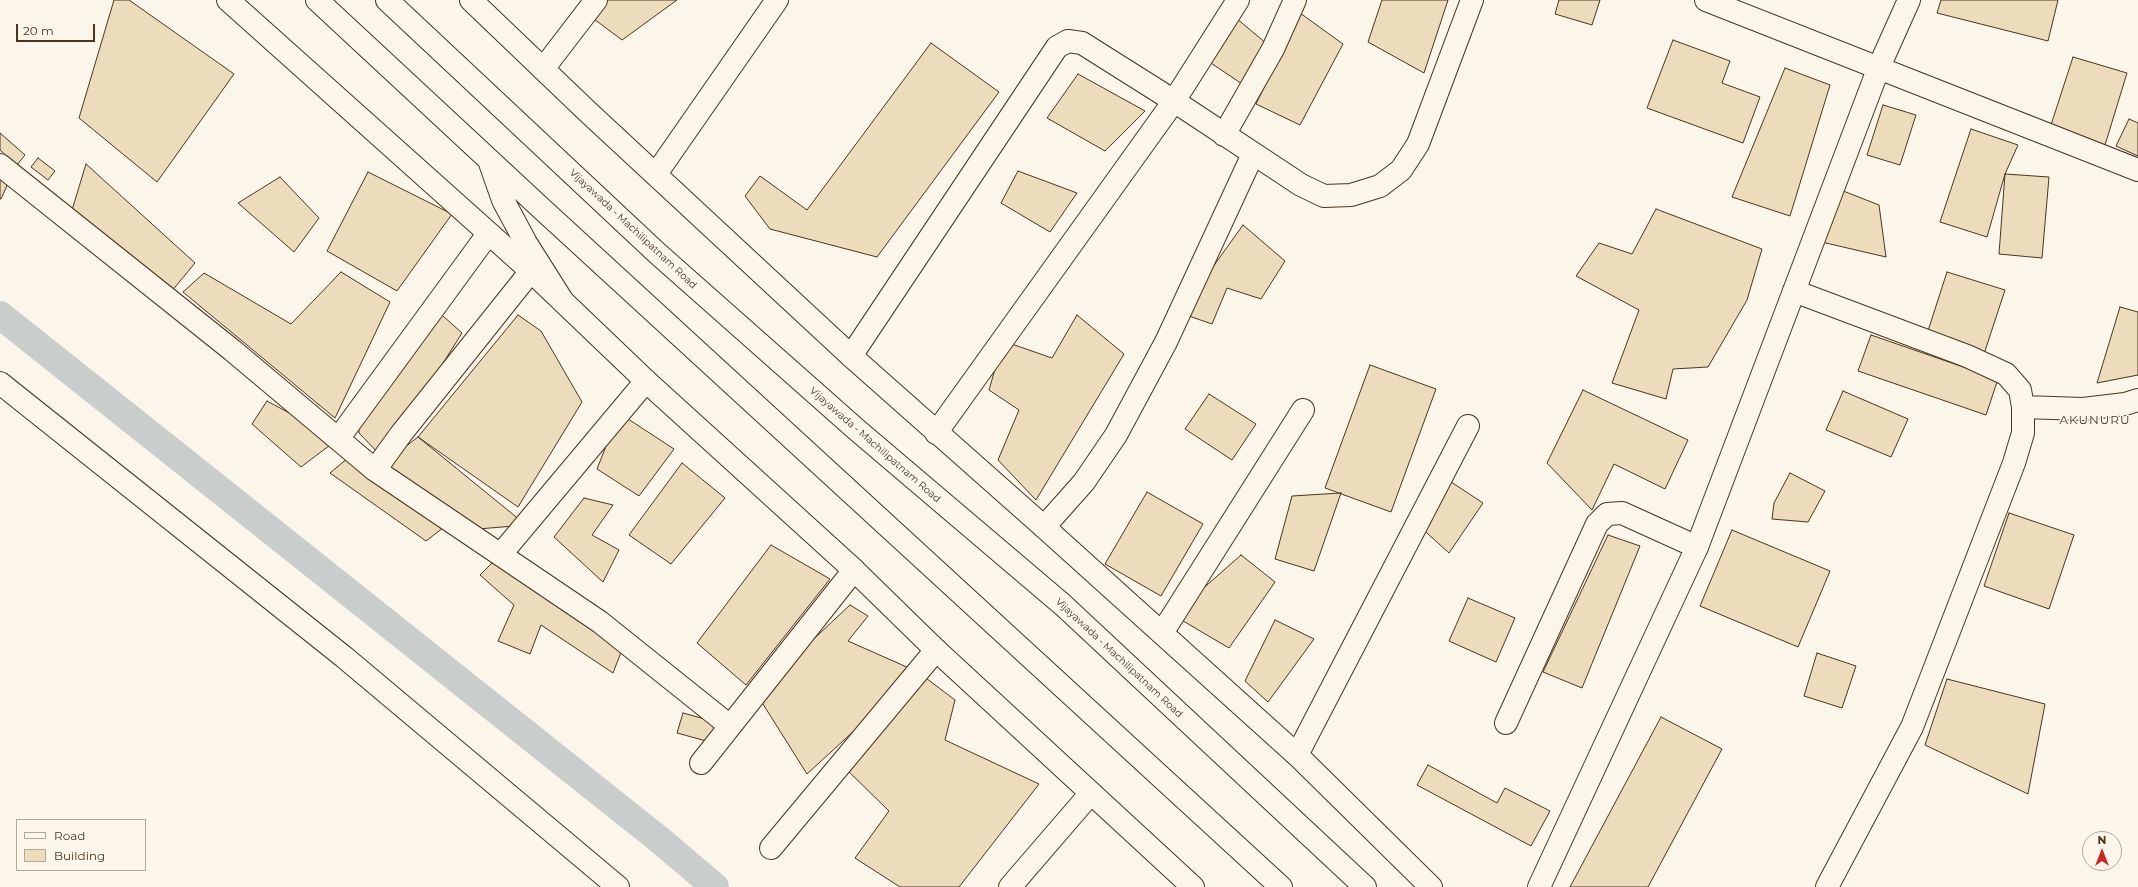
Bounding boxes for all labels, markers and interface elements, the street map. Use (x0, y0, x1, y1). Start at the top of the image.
scale bar (18, 16, 97, 42)
text: 20 m (23, 23, 54, 38)
street label: Vijayawada - Machilipatnam Road (567, 167, 699, 291)
street label: Vijayawada - Machilipatnam Road (807, 385, 943, 505)
district label: AKUNURU (2060, 413, 2130, 427)
street label: Vijayawada - Machilipatnam Road (1053, 596, 1185, 720)
legend (16, 819, 146, 871)
text: Road (54, 828, 85, 843)
north arrow (2082, 831, 2122, 871)
text: N (2098, 833, 2106, 847)
text: Building (54, 848, 105, 863)

